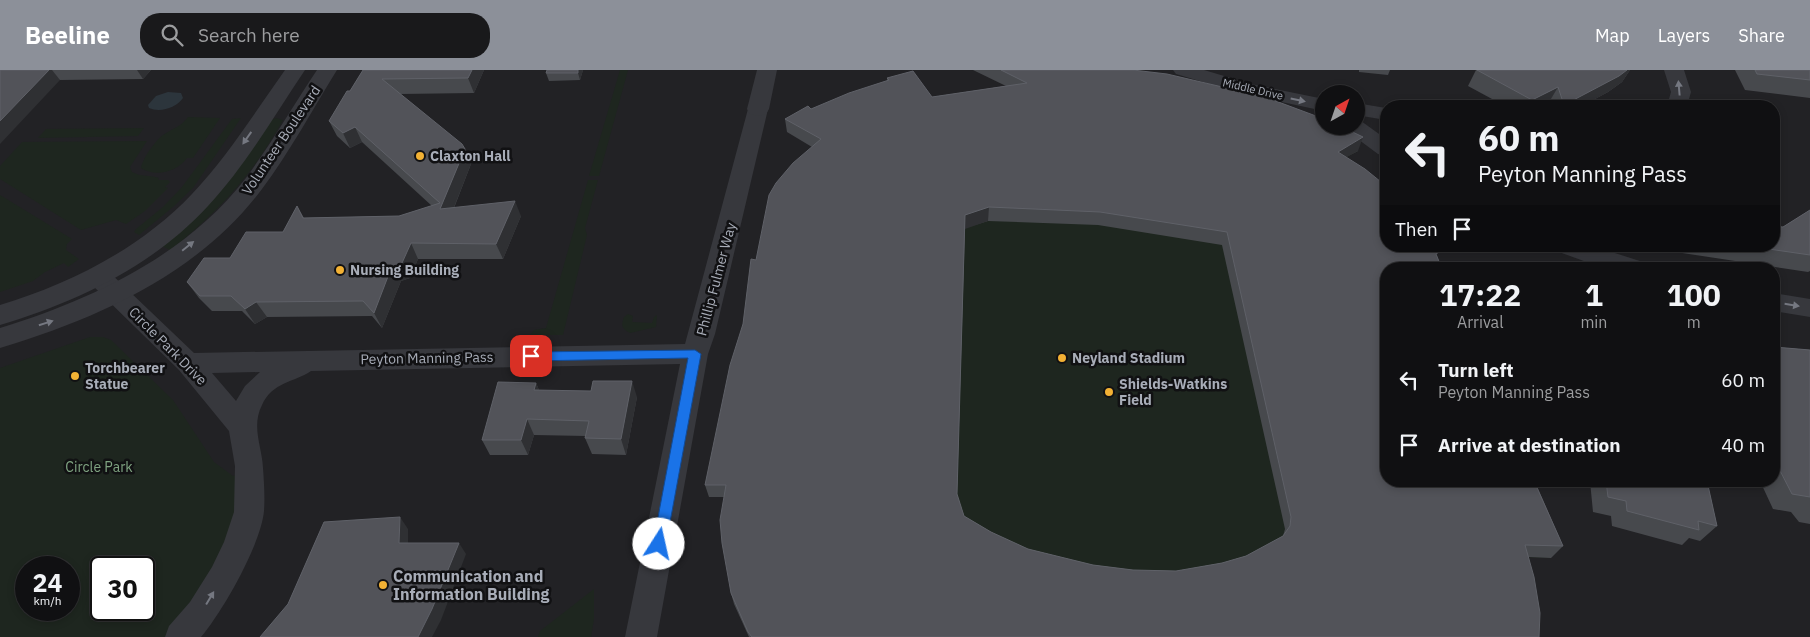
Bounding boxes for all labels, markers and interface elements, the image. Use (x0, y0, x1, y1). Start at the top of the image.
search box (140, 13, 490, 58)
text: Beeline (25, 19, 110, 51)
icon: search (158, 21, 186, 49)
text: Search here (198, 23, 300, 47)
text: Map (1595, 24, 1630, 47)
text: Layers (1658, 24, 1710, 47)
text: Share (1738, 24, 1785, 47)
street label: Middle Drive (1221, 75, 1285, 103)
one-way arrow (1675, 80, 1683, 96)
street label: Volunteer Boulevard (238, 82, 324, 198)
north arrow (1315, 85, 1365, 135)
map controls (1315, 85, 1365, 135)
one-way arrow (1290, 96, 1306, 104)
text: 60 m (1478, 115, 1560, 161)
icon: left (1395, 120, 1460, 185)
one-way arrow (242, 132, 252, 145)
place label: Claxton Hall (430, 147, 511, 165)
marker: Claxton Hall (414, 150, 426, 162)
text: Peyton Manning Pass (1478, 159, 1687, 188)
icon: arrive (1448, 215, 1476, 243)
text: Then (1395, 217, 1438, 241)
street label: Phillip Fulmer Way (692, 220, 740, 338)
one-way arrow (181, 240, 194, 251)
place label: Nursing Building (350, 261, 459, 279)
marker: Nursing Building (334, 264, 346, 276)
text: 17:22 (1439, 275, 1521, 314)
text: 1 (1585, 275, 1603, 314)
text: 100 (1667, 275, 1721, 314)
one-way arrow (1784, 301, 1800, 309)
street label: Circle Park Drive (125, 303, 211, 389)
text: Arrival (1457, 312, 1504, 332)
text: min (1580, 312, 1607, 332)
text: m (1687, 312, 1701, 332)
one-way arrow (39, 319, 54, 326)
pin (510, 335, 552, 377)
icon: arrive (517, 342, 545, 370)
street label: Peyton Manning Pass (360, 348, 494, 368)
place label: Neyland Stadium (1072, 349, 1185, 367)
marker: Neyland Stadium (1056, 352, 1068, 364)
text: Turn left (1438, 358, 1514, 382)
place label: Torchbearer Statue (85, 359, 165, 393)
icon: left (1395, 366, 1423, 394)
text: 60 m (1721, 368, 1765, 392)
marker: Torchbearer Statue (69, 370, 81, 382)
place label: Shields-Watkins Field (1119, 375, 1227, 409)
text: Peyton Manning Pass (1438, 382, 1590, 402)
marker: Shields-Watkins Field (1103, 386, 1115, 398)
icon: arrive (1395, 431, 1423, 459)
text: Arrive at destination (1438, 433, 1621, 457)
text: 40 m (1721, 433, 1765, 457)
park label: Circle Park (65, 458, 133, 476)
position arrow (632, 517, 684, 569)
speed limit sign: 30 (90, 556, 155, 621)
text: 24 (32, 566, 63, 599)
place label: Communication and Information Building (393, 566, 549, 604)
marker: Communication and Information Building (377, 579, 389, 591)
one-way arrow (205, 591, 215, 604)
text: km/h (33, 593, 62, 608)

